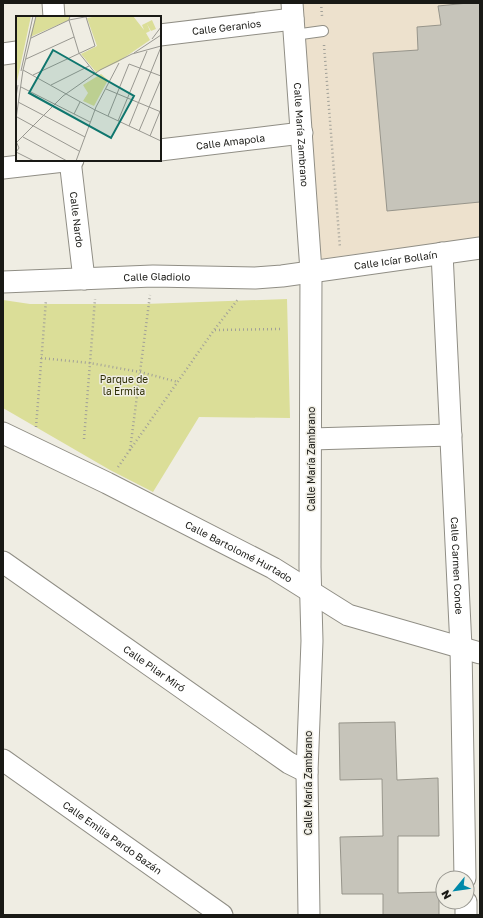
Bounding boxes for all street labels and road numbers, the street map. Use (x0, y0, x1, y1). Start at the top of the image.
street label: Calle Geranios (191, 17, 262, 37)
street label: Calle María Zambrano (292, 82, 311, 187)
street label: Calle Amapola (195, 131, 266, 152)
street label: Calle Nardo (68, 191, 86, 248)
street label: Calle Icíar Bollaín (353, 248, 438, 272)
street label: Calle Gladiolo (123, 270, 190, 283)
street label: Calle María Zambrano (305, 407, 317, 511)
street label: Calle Carmen Conde (449, 517, 465, 615)
street label: Calle Bartolomé Hurtado (183, 518, 295, 585)
street label: Calle Pilar Miró (121, 643, 188, 694)
street label: Calle María Zambrano (302, 731, 314, 835)
street label: Calle Emilia Pardo Bazán (60, 798, 164, 877)

